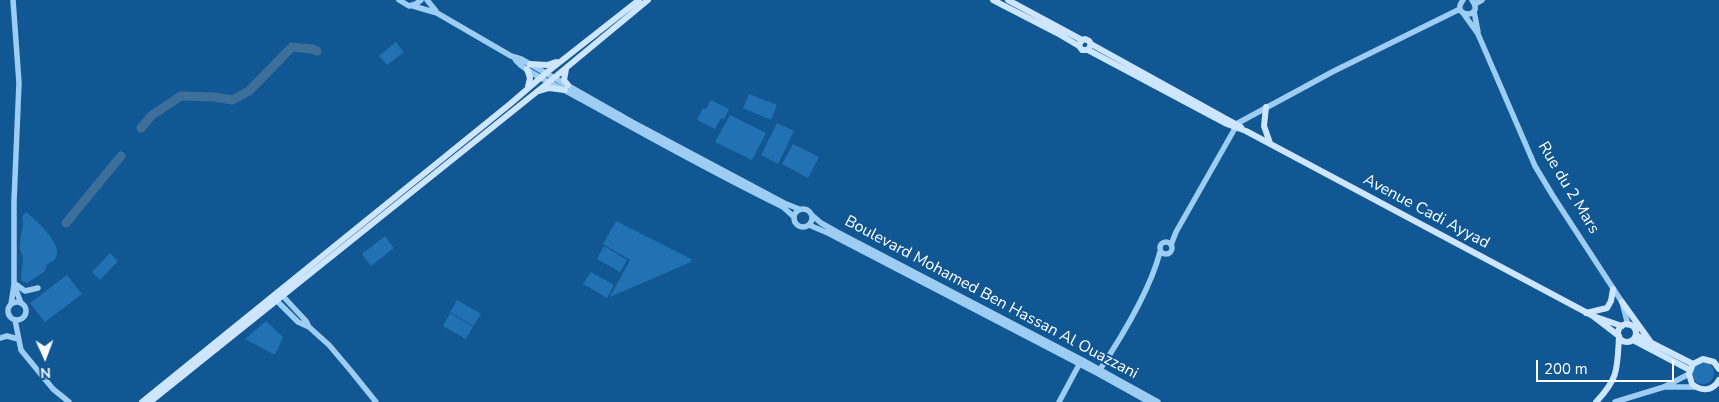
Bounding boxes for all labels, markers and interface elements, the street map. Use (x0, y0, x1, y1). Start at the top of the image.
street label: Rue du 2 Mars (1533, 139, 1603, 237)
street label: Avenue Cadi Ayyad (1360, 171, 1492, 253)
street label: Boulevard Mohamed Ben Hassan Al Ouazzani (841, 212, 1141, 384)
north arrow (20, 332, 70, 382)
scale bar (1539, 350, 1676, 382)
text: 200 m (1544, 359, 1588, 379)
text: N (40, 363, 51, 382)

